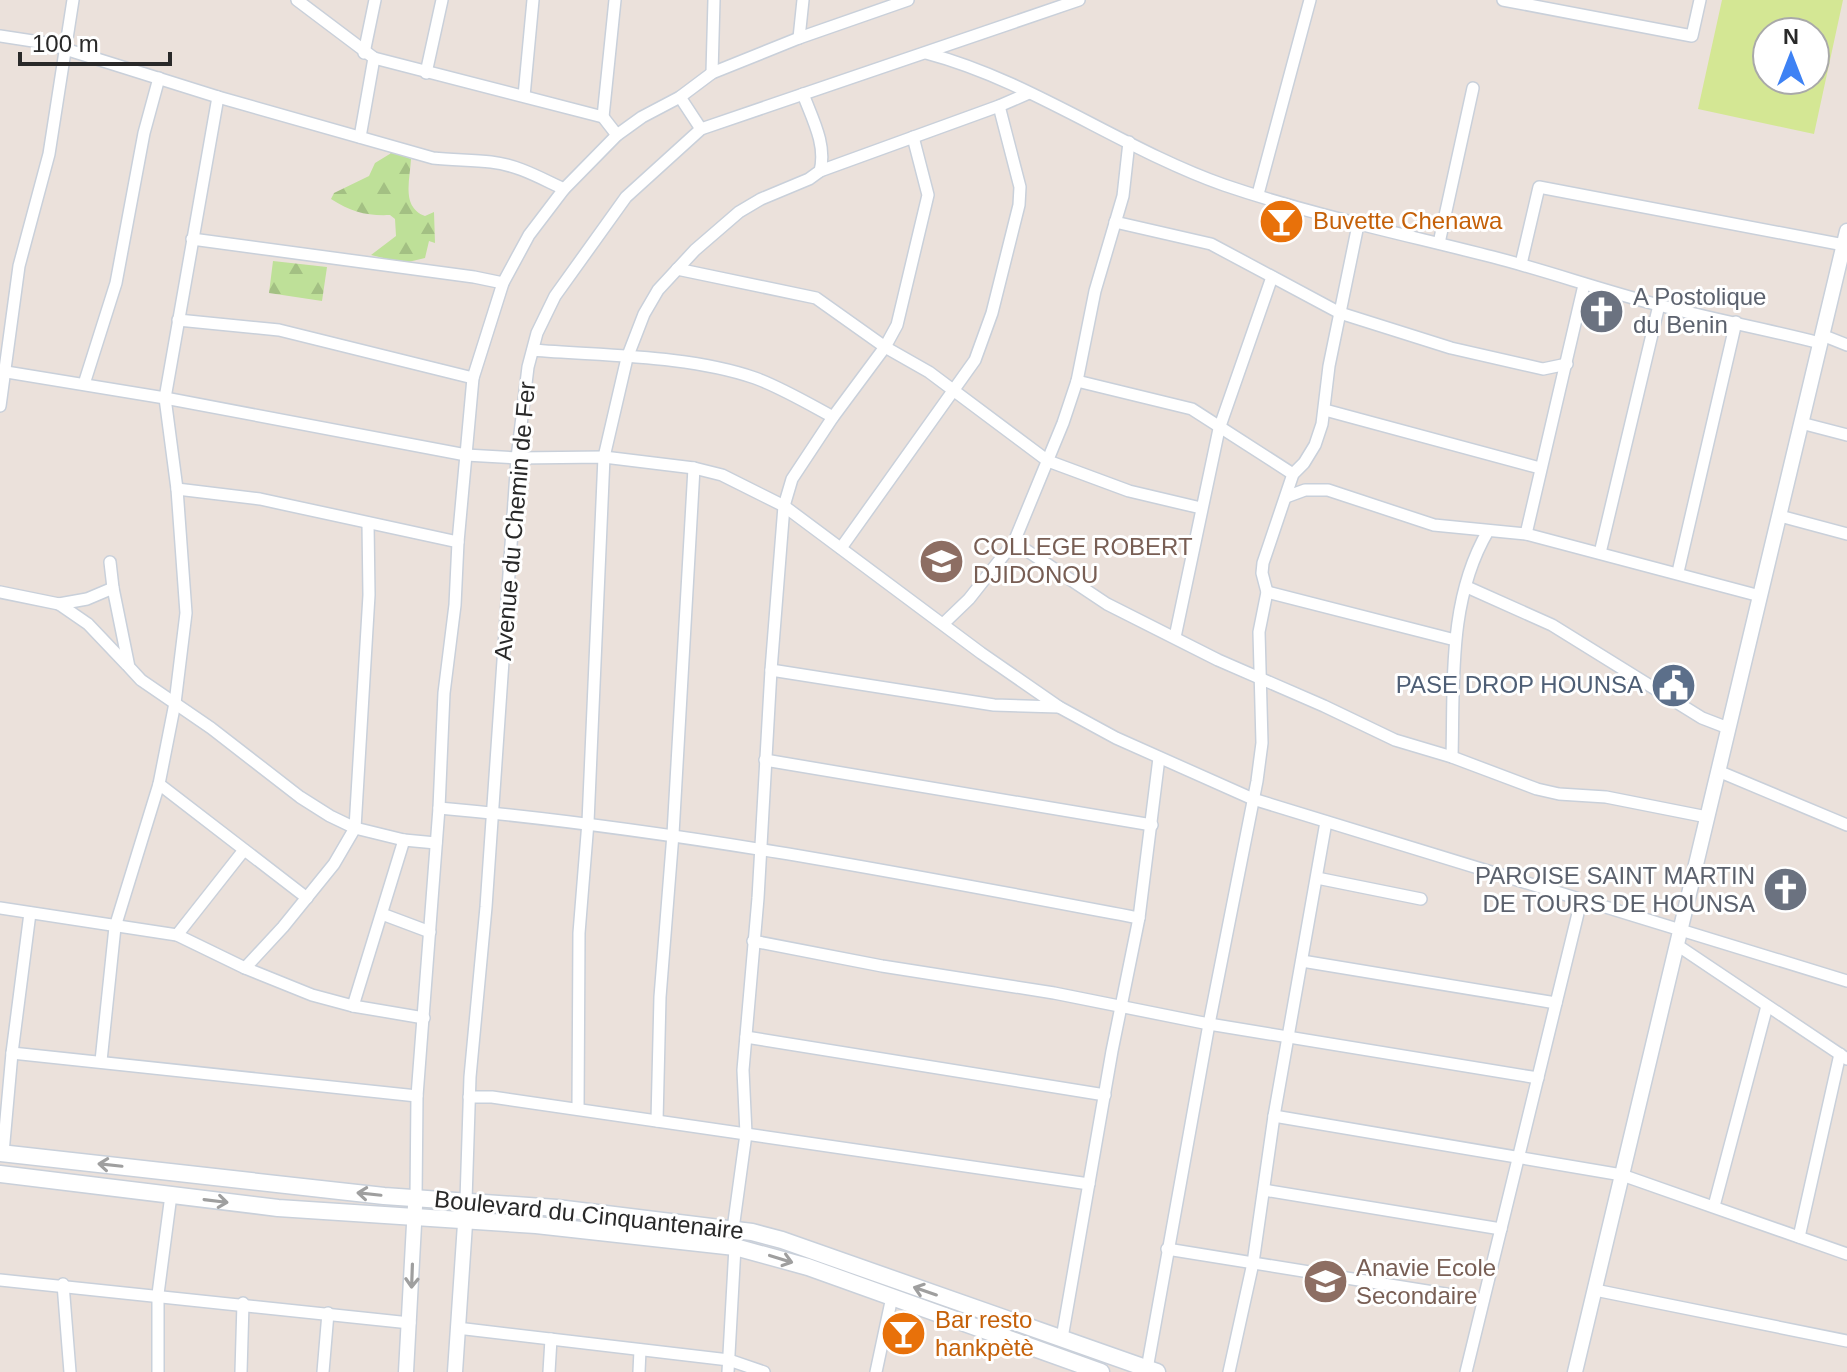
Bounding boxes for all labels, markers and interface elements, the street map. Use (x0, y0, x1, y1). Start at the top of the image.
scale bar (20, 16, 170, 66)
north arrow (1751, 16, 1831, 96)
text: N (1783, 24, 1799, 49)
text: 100 m (32, 30, 99, 57)
bar icon: Buvette Chenawa (1258, 197, 1306, 245)
place label: Buvette Chenawa (1313, 207, 1503, 234)
place label: A Postolique du Benin (1633, 283, 1766, 338)
church icon: A Postolique du Benin (1578, 287, 1626, 335)
street label: Avenue du Chemin de Fer (489, 380, 540, 661)
place label: COLLEGE ROBERT DJIDONOU (973, 533, 1193, 588)
school or university icon: COLLEGE ROBERT DJIDONOU (918, 537, 966, 585)
public building icon: PASE DROP HOUNSA (1650, 661, 1698, 709)
place label: PASE DROP HOUNSA (1396, 671, 1643, 698)
place label: PAROISE SAINT MARTIN DE TOURS DE HOUNSA (1475, 862, 1755, 917)
church icon: PAROISE SAINT MARTIN DE TOURS DE HOUNSA (1762, 866, 1810, 914)
one-way arrow (97, 1158, 124, 1173)
street label: Boulevard du Cinquantenaire (433, 1185, 745, 1244)
one-way arrow (356, 1186, 382, 1201)
one-way arrow (202, 1193, 229, 1208)
one-way arrow (767, 1252, 793, 1267)
place label: Anavie Ecole Secondaire (1356, 1254, 1496, 1309)
school or university icon: Anavie Ecole Secondaire (1301, 1258, 1349, 1306)
one-way arrow (404, 1262, 419, 1289)
one-way arrow (912, 1282, 937, 1297)
place label: Bar resto hankpètè (935, 1306, 1034, 1361)
bar icon: Bar resto hankpètè (880, 1310, 928, 1358)

